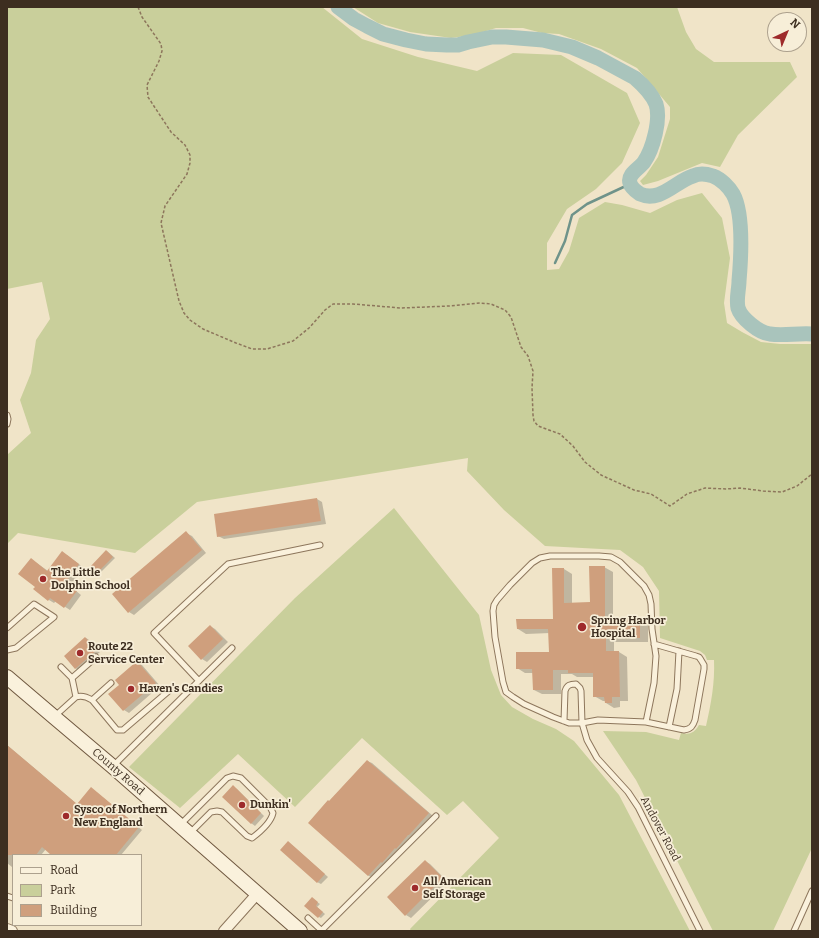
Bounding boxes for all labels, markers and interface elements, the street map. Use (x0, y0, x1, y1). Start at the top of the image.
north arrow (767, 12, 807, 52)
text: N (787, 16, 803, 31)
place label: The Little Dolphin School (51, 566, 130, 592)
marker: The Little Dolphin School (38, 574, 48, 584)
place label: Spring Harbor Hospital (591, 614, 666, 640)
marker: Spring Harbor Hospital (576, 621, 588, 633)
place label: Route 22 Service Center (88, 640, 164, 666)
marker: Route 22 Service Center (75, 648, 85, 658)
place label: Haven's Candies (139, 682, 223, 696)
marker: Haven's Candies (126, 684, 136, 694)
street label: County Road (89, 746, 147, 798)
street label: Andover Road (637, 794, 683, 864)
place label: Dunkin' (250, 798, 291, 812)
marker: Dunkin' (237, 800, 247, 810)
place label: Sysco of Northern New England (74, 803, 167, 829)
marker: Sysco of Northern New England (61, 811, 71, 821)
legend (12, 854, 142, 926)
text: Road (50, 863, 78, 877)
place label: All American Self Storage (423, 875, 491, 901)
text: Park (50, 883, 75, 897)
marker: All American Self Storage (410, 883, 420, 893)
text: Building (50, 903, 97, 917)

